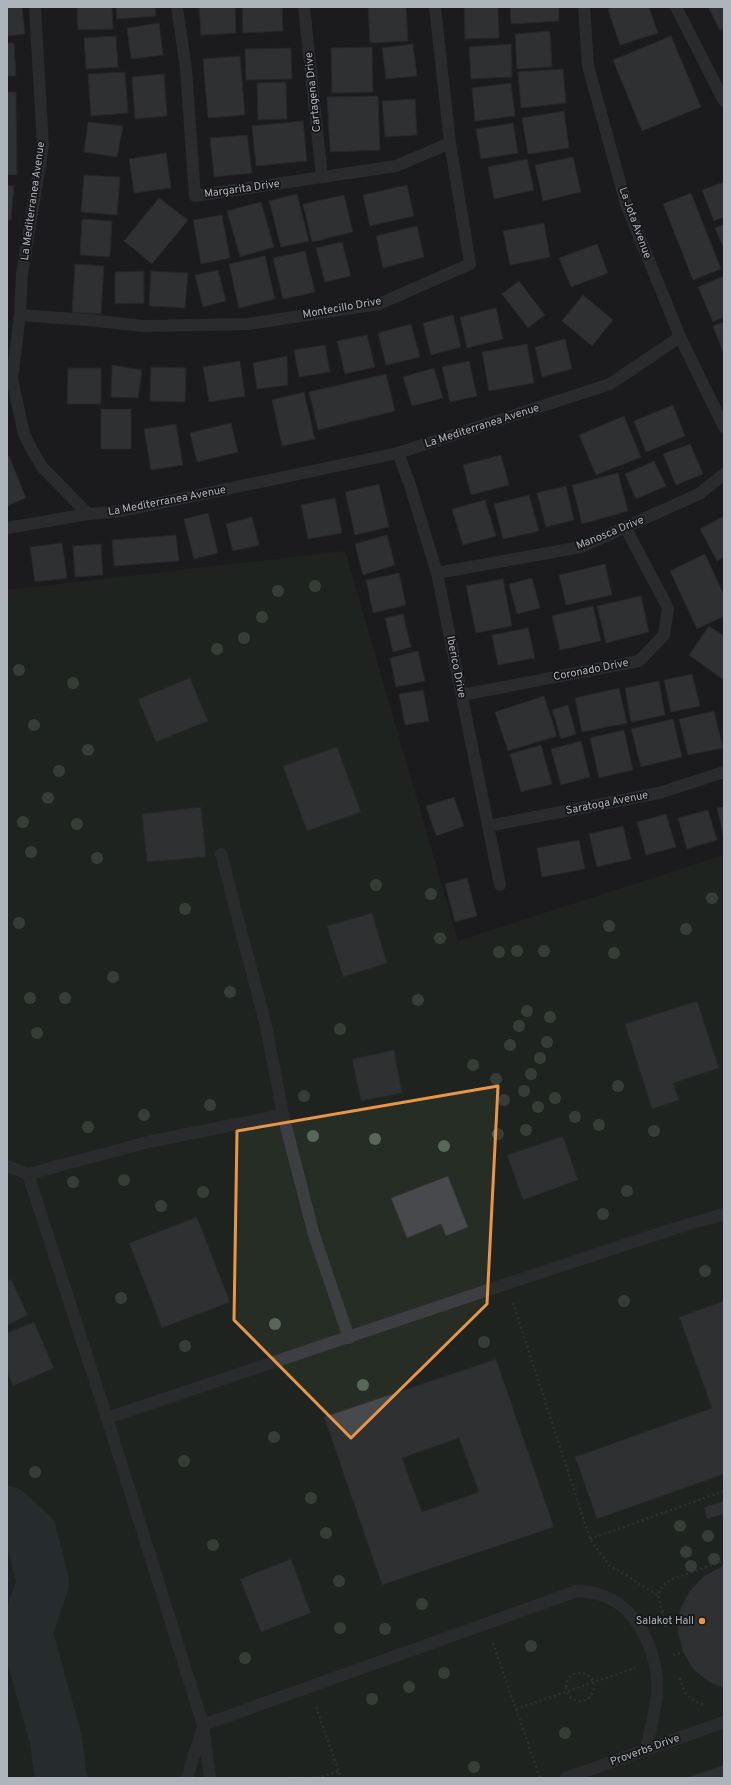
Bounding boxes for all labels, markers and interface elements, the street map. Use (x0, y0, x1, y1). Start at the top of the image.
street label: Cartagena Drive (302, 51, 324, 133)
street label: La Mediterranea Avenue (18, 141, 48, 261)
street label: Margarita Drive (203, 177, 281, 201)
street label: La Jota Avenue (616, 185, 654, 261)
street label: Montecillo Drive (301, 294, 383, 322)
street label: La Mediterranea Avenue (423, 401, 541, 451)
street label: La Mediterranea Avenue (107, 483, 227, 519)
street label: Manosca Drive (574, 513, 646, 553)
street label: Iberico Drive (443, 635, 469, 699)
street label: Coronado Drive (552, 656, 630, 684)
street label: Saratoga Avenue (565, 788, 649, 818)
place label: Salakot Hall (636, 1614, 694, 1628)
marker: Salakot Hall (697, 1616, 707, 1626)
street label: Proverbs Drive (608, 1731, 682, 1769)

